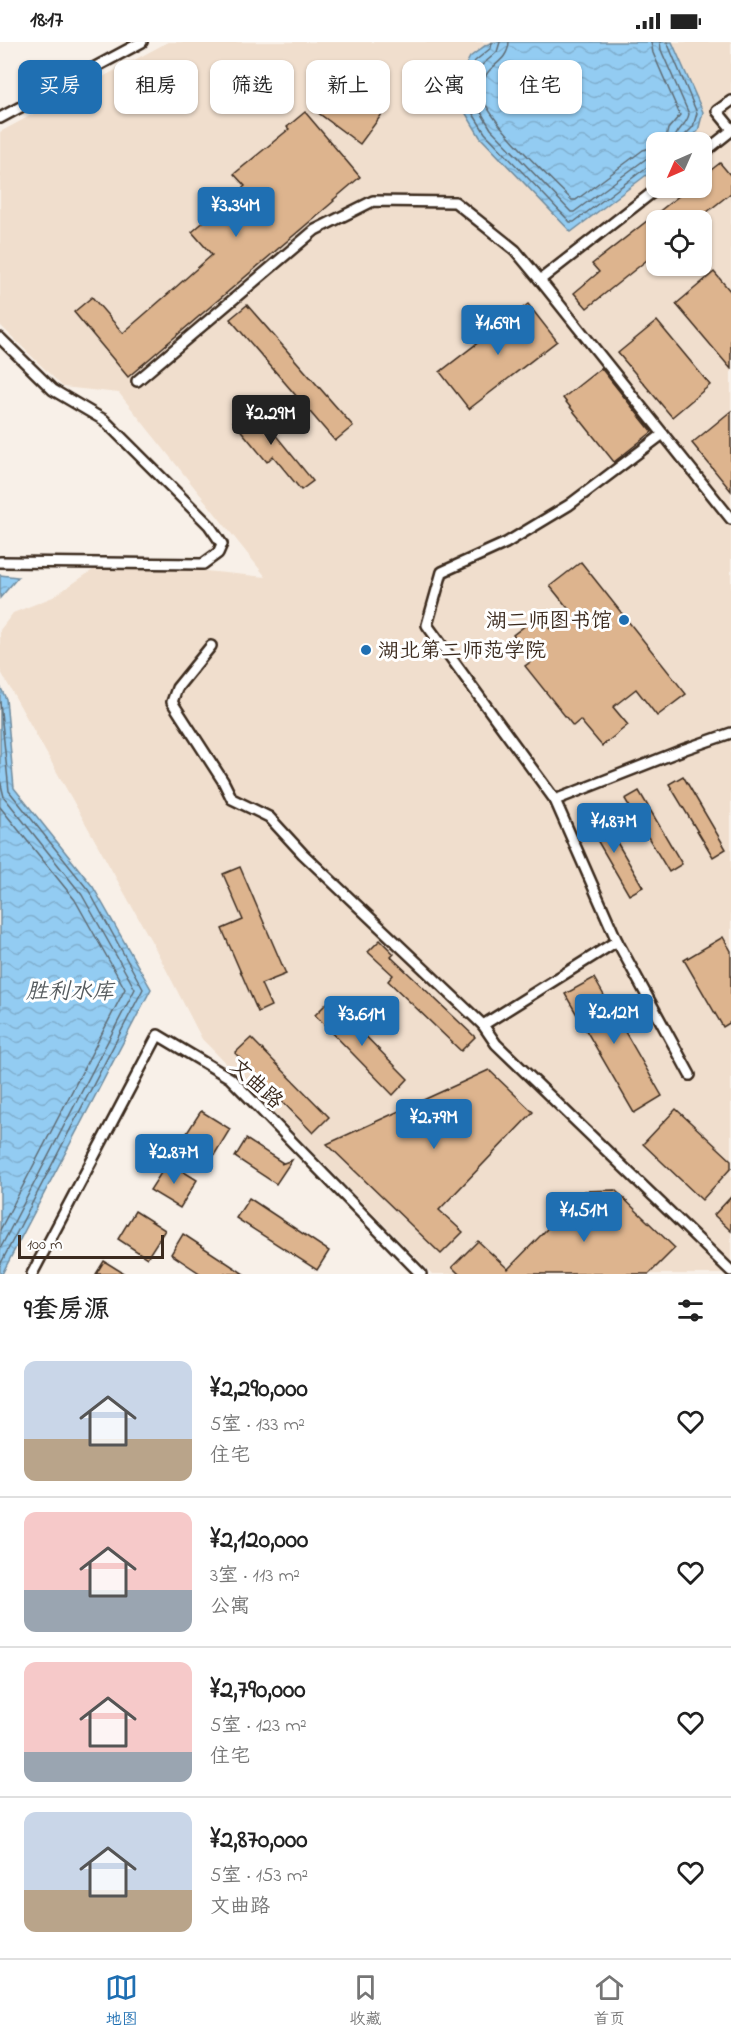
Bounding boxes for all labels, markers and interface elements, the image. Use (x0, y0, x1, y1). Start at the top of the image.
text: 18:17 (30, 5, 63, 37)
chip: 买房 (18, 60, 102, 114)
chip: 租房 (114, 60, 198, 114)
chip: 筛选 (210, 60, 294, 114)
chip: 新上 (306, 60, 390, 114)
chip: 公寓 (402, 60, 486, 114)
chip: 住宅 (498, 60, 582, 114)
north arrow (646, 132, 712, 198)
map controls (646, 132, 712, 276)
pin: ¥3.34M (187, 187, 285, 238)
text: ¥3.34M (212, 192, 260, 221)
button: locate (646, 210, 712, 276)
pin: ¥1.69M (449, 305, 547, 356)
text: ¥1.69M (475, 310, 521, 339)
pin: ¥2.29M (222, 395, 320, 446)
text: ¥2.29M (246, 400, 296, 429)
place label: 湖二师图书馆 (486, 607, 612, 637)
marker: 湖二师图书馆 (617, 613, 631, 627)
place label: 湖北第二师范学院 (378, 637, 546, 667)
marker: 湖北第二师范学院 (359, 643, 373, 657)
pin: ¥1.87M (565, 803, 663, 854)
text: ¥1.87M (591, 808, 637, 837)
water label: 胜利水库 (26, 977, 116, 1009)
pin: ¥2.12M (565, 994, 663, 1045)
pin: ¥3.61M (313, 996, 411, 1047)
text: ¥2.12M (589, 999, 639, 1028)
text: ¥3.61M (338, 1001, 386, 1030)
street label: 文曲路 (222, 1052, 289, 1117)
pin: ¥2.79M (385, 1099, 483, 1150)
text: ¥2.79M (410, 1104, 458, 1133)
pin: ¥2.87M (125, 1134, 223, 1185)
text: ¥2.87M (149, 1139, 199, 1168)
pin: ¥1.51M (535, 1192, 633, 1243)
text: ¥1.51M (560, 1197, 608, 1226)
scale bar (18, 1232, 164, 1260)
text: 100 m (27, 1233, 62, 1257)
text: 9套房源 (24, 1292, 110, 1330)
icon: filters (674, 1294, 707, 1327)
text: ¥2,290,000 (210, 1371, 308, 1409)
icon: home (72, 1385, 144, 1457)
icon: heart (674, 1405, 707, 1438)
text: 5室 · 133 m² (210, 1411, 305, 1440)
text: 住宅 (210, 1442, 250, 1471)
text: ¥2,120,000 (210, 1522, 308, 1560)
icon: home (72, 1536, 144, 1608)
icon: heart (674, 1556, 707, 1589)
text: 3室 · 113 m² (210, 1562, 300, 1591)
text: 公寓 (210, 1593, 250, 1622)
text: ¥2,790,000 (210, 1672, 305, 1710)
icon: home (72, 1686, 144, 1758)
icon: heart (674, 1706, 707, 1739)
text: 5室 · 123 m² (210, 1712, 307, 1741)
text: 住宅 (210, 1743, 250, 1772)
text: ¥2,870,000 (210, 1822, 307, 1860)
icon: home (72, 1836, 144, 1908)
icon: heart (674, 1856, 707, 1889)
text: 5室 · 153 m² (210, 1862, 308, 1891)
text: 文曲路 (210, 1893, 270, 1922)
tab: 地图 (105, 1971, 138, 2032)
tab: 收藏 (349, 1971, 382, 2032)
tab: 首页 (593, 1971, 626, 2032)

